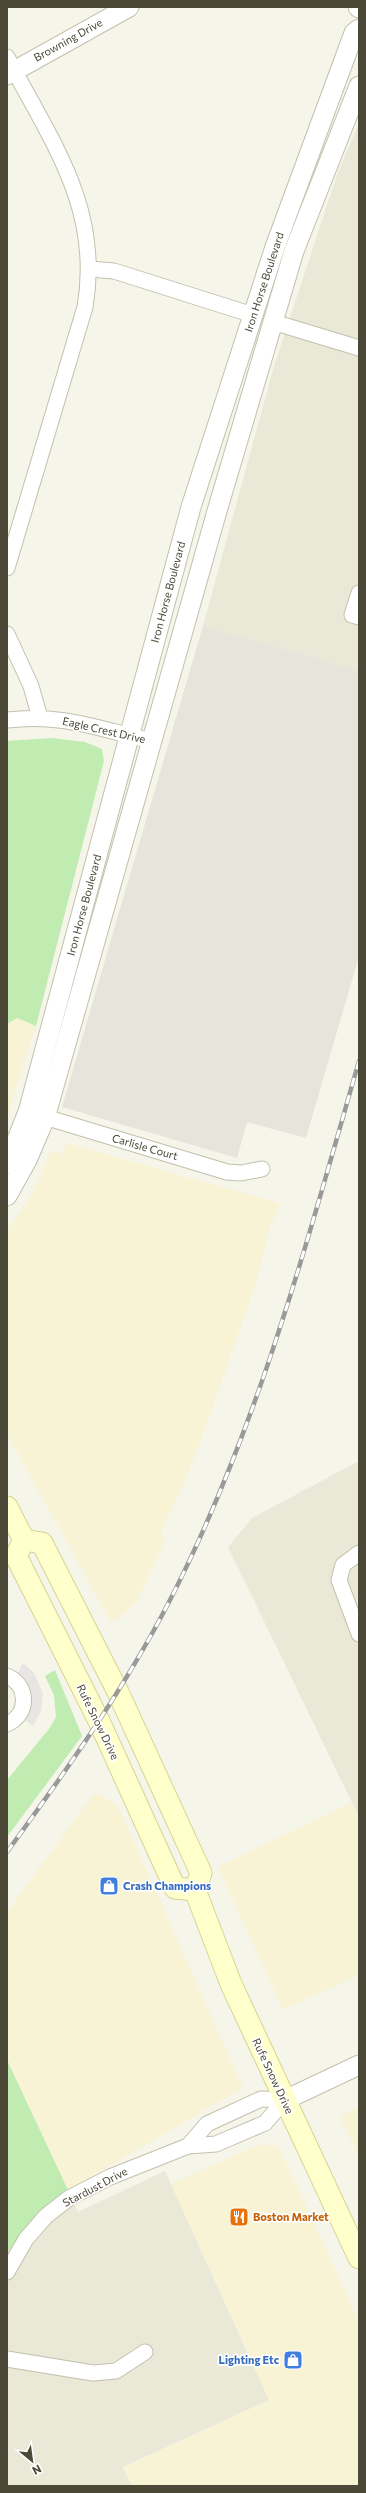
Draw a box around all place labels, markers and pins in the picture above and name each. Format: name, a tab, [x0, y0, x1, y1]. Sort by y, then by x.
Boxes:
shop icon: Crash Champions	[98, 1875, 120, 1897]
place label: Crash Champions	[123, 1879, 211, 1892]
restaurant icon: Boston Market	[228, 2206, 250, 2228]
place label: Boston Market	[253, 2210, 329, 2223]
shop icon: Lighting Etc	[282, 2349, 304, 2371]
place label: Lighting Etc	[219, 2353, 279, 2366]

